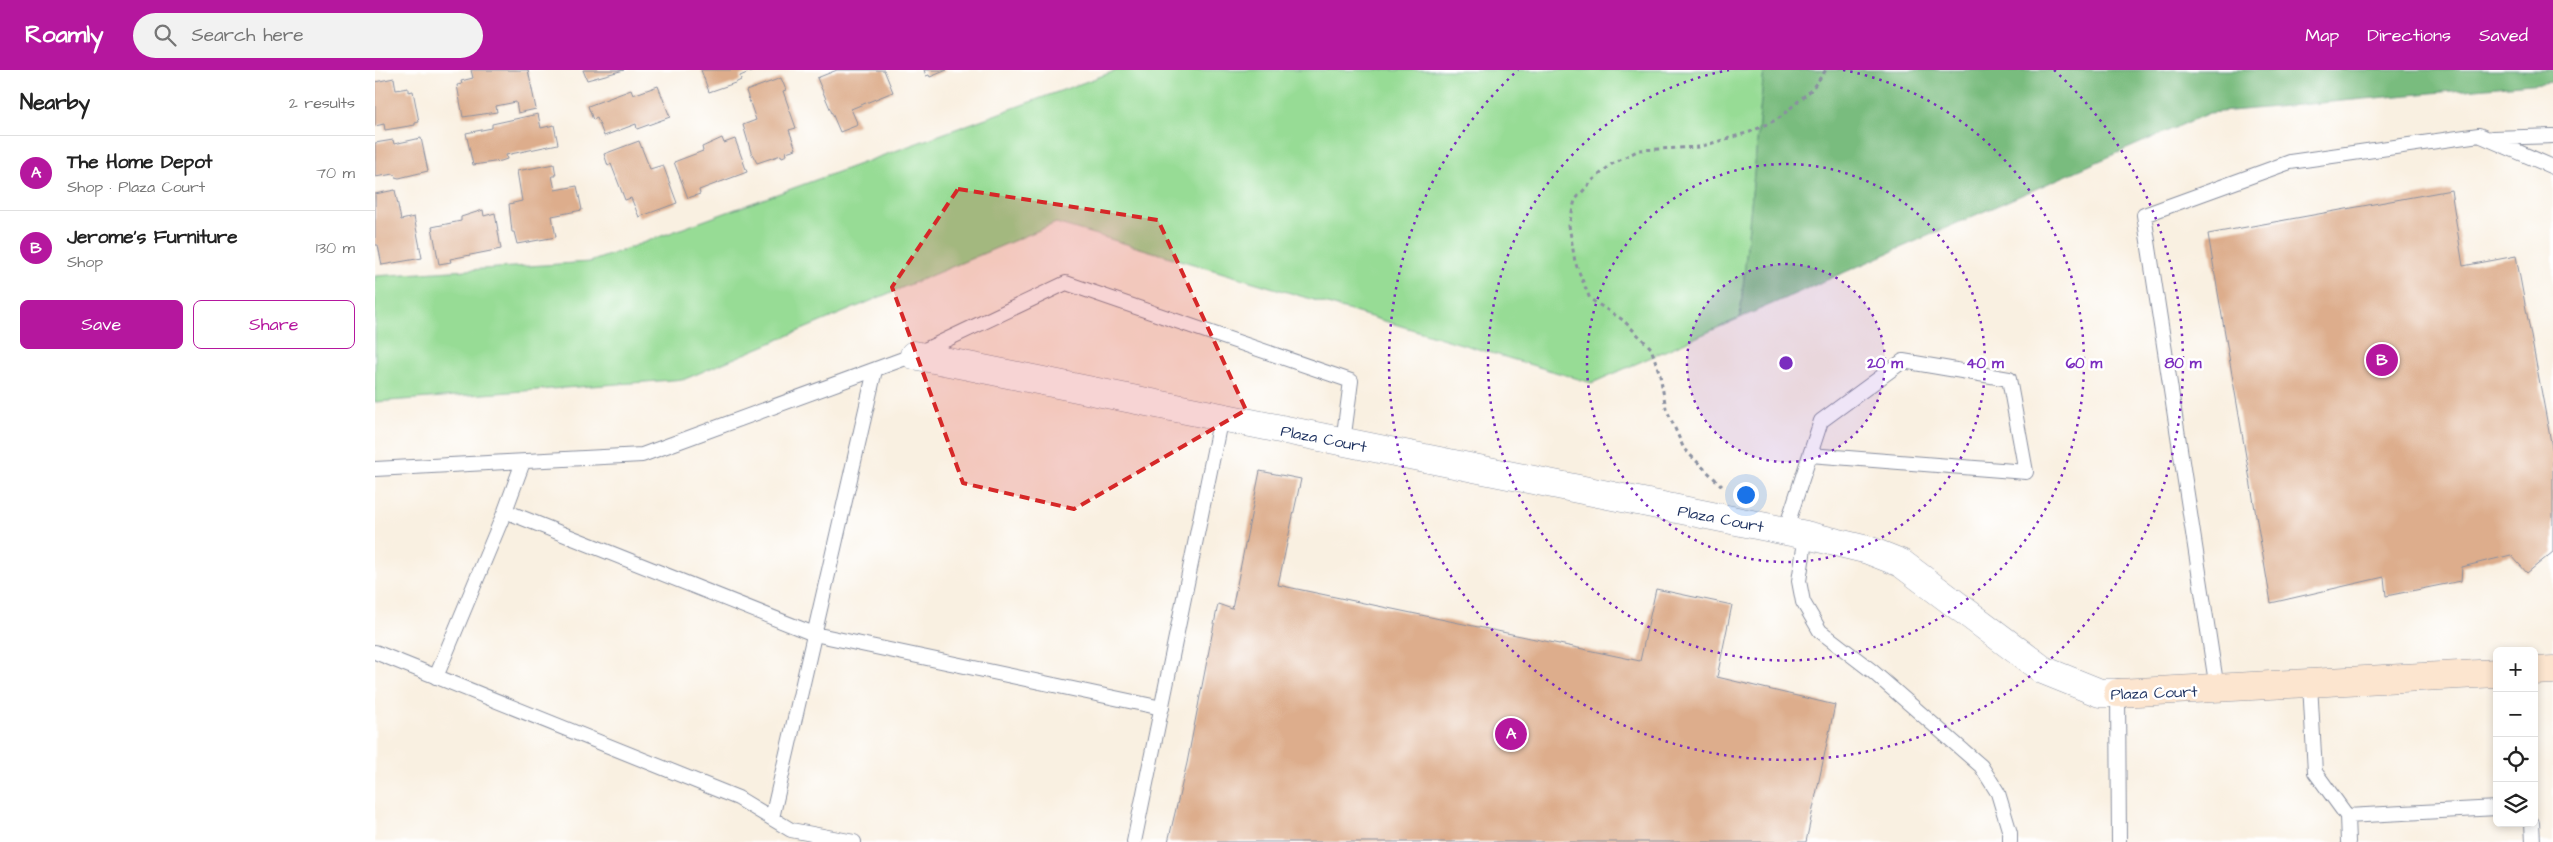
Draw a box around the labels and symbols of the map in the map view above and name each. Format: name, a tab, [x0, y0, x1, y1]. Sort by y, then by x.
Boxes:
pin: B	[2366, 341, 2398, 379]
text: 20 m	[1866, 353, 1903, 374]
text: 40 m	[1966, 353, 2004, 374]
text: 60 m	[2066, 353, 2103, 374]
text: 80 m	[2165, 353, 2202, 374]
centre of rings	[1777, 354, 1795, 372]
street label: Plaza Court	[1279, 420, 1369, 458]
your location	[1733, 482, 1759, 508]
street label: Plaza Court	[1676, 500, 1766, 538]
street label: Plaza Court	[2110, 680, 2198, 706]
pin: A	[1495, 715, 1527, 753]

